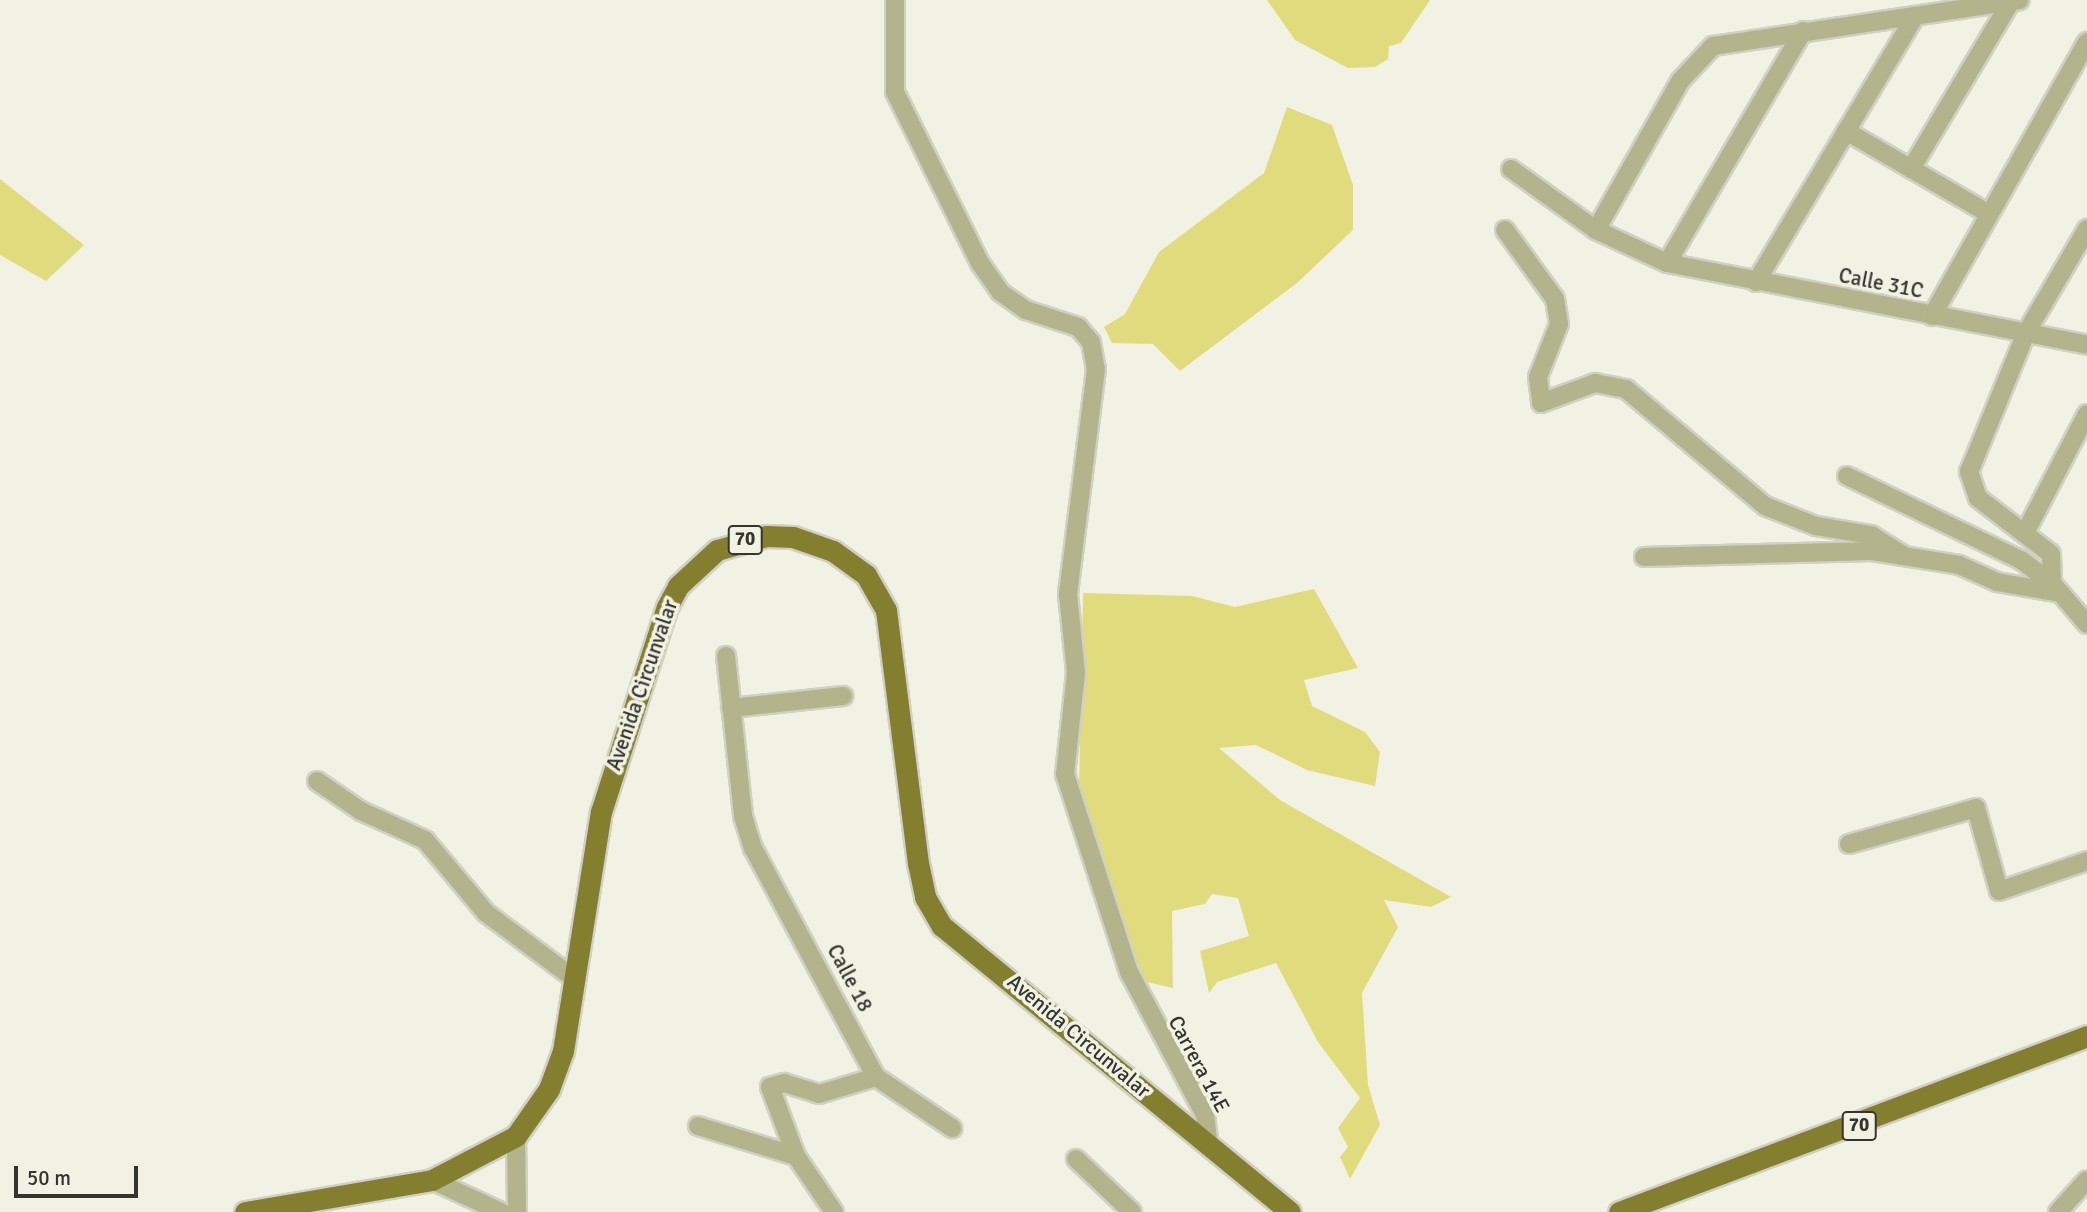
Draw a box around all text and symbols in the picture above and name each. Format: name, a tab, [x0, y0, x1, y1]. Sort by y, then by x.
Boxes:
street label: Calle 31C	[1837, 262, 1925, 304]
road number: 70	[728, 524, 762, 555]
street label: Avenida Circunvalar	[601, 596, 683, 774]
street label: Calle 18	[822, 940, 878, 1016]
street label: Avenida Circunvalar	[1002, 969, 1156, 1103]
street label: Carrera 14E	[1163, 1011, 1235, 1117]
road number: 70	[1842, 1110, 1876, 1142]
scale bar	[18, 1152, 142, 1196]
text: 50 m	[27, 1165, 71, 1191]

